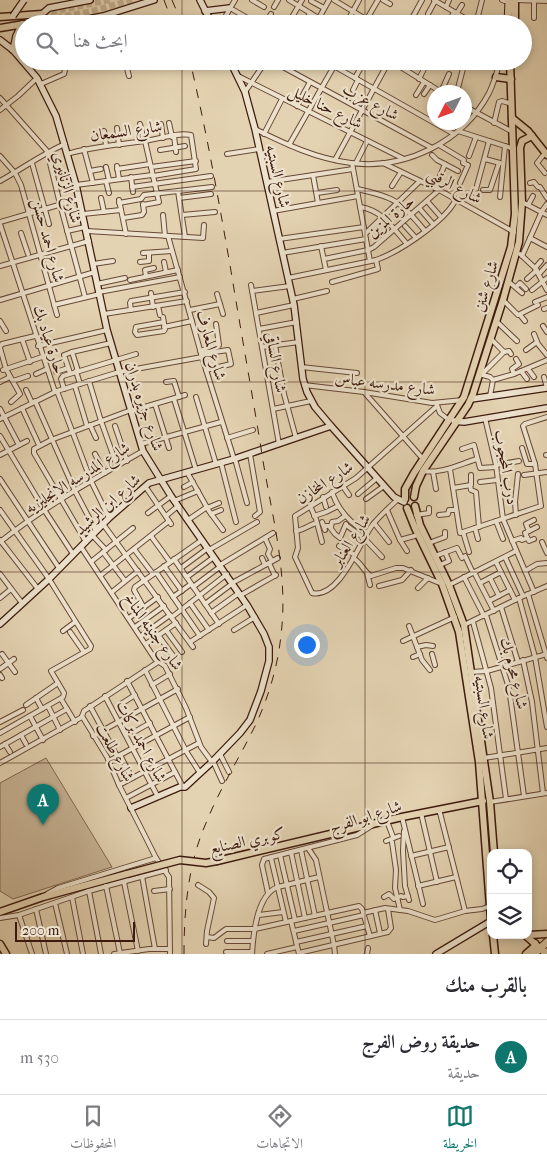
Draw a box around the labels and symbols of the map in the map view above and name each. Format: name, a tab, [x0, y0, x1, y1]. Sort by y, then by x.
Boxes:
street label: شارع عزب	[337, 79, 402, 128]
street label: شارع حنا خليل	[284, 80, 366, 136]
north arrow	[427, 85, 472, 130]
street label: شارع السمعان	[89, 116, 164, 149]
street label: شارع السبتيه	[258, 143, 295, 210]
street label: شارع الزنانيري	[45, 149, 86, 226]
street label: شارع الرقبي	[421, 163, 485, 213]
street label: حارة المزين	[363, 191, 419, 243]
street label: شارع احمد حسن	[24, 196, 69, 286]
street label: شارع شنن	[469, 258, 506, 315]
street label: حارة عياد بك	[30, 302, 70, 376]
street label: شارع المعارف	[189, 308, 231, 383]
street label: شارع الساقي	[258, 330, 291, 395]
street label: شارع جزيره بدران	[117, 359, 168, 455]
street label: شارع مدرسه عباس	[333, 368, 436, 403]
street label: درب المحجوب	[490, 428, 522, 506]
street label: شارع المدرسه الانجليزيه	[21, 438, 135, 521]
street label: شارع المخازن	[292, 457, 358, 511]
street label: شارع ابن الرشيد	[70, 470, 147, 542]
street label: شارع العنابر	[325, 511, 378, 574]
street label: شارع جنينه المناخ	[116, 589, 187, 677]
your location	[294, 632, 320, 658]
street label: شارع محرم بك	[492, 635, 533, 712]
street label: شارع السبتيه	[467, 674, 498, 741]
street label: شارع احمد بركات	[109, 697, 171, 787]
street label: شارع طلعت	[89, 720, 139, 787]
pin: A	[27, 784, 59, 825]
street label: شارع ابو الفرج	[327, 796, 405, 842]
street label: كوبري الصنايع	[207, 823, 288, 864]
scale bar	[15, 919, 135, 942]

